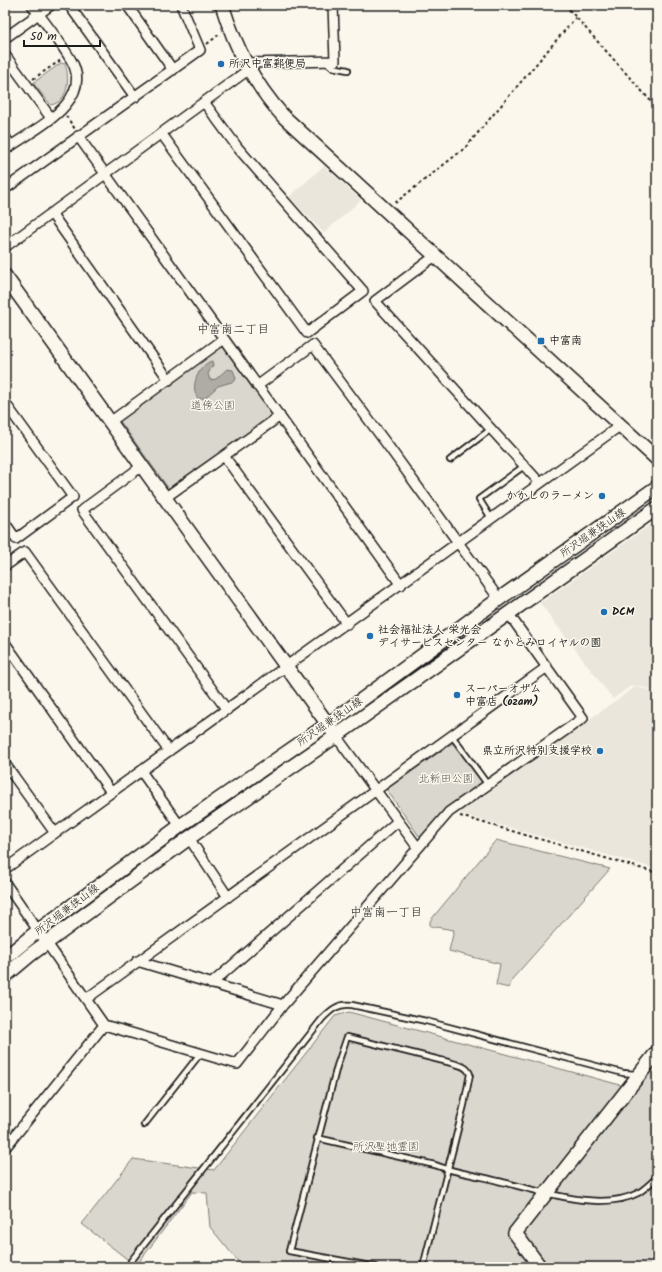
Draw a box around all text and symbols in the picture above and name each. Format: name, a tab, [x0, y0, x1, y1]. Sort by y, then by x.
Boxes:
scale bar	[24, 22, 100, 48]
text: 50 m	[30, 27, 57, 46]
place label: 所沢中富郵便局	[229, 55, 306, 73]
marker: 所沢中富郵便局	[216, 59, 226, 69]
district label: 中富南二丁目	[197, 320, 269, 339]
place label: 中富南	[549, 332, 582, 350]
marker: 中富南	[536, 336, 546, 346]
park label: 道傍公園	[191, 397, 235, 415]
place label: かかしのラーメン	[506, 487, 594, 505]
marker: かかしのラーメン	[597, 491, 607, 501]
street label: 所沢堀兼狭山線	[556, 504, 630, 562]
place label: DCM	[612, 603, 635, 621]
marker: DCM	[599, 607, 609, 617]
place label: 社会福祉法人 栄光会 デイサービスセンター なかとみロイヤルの園	[378, 621, 602, 652]
marker: 社会福祉法人 栄光会 デイサービスセンター なかとみロイヤルの園	[365, 631, 375, 641]
place label: スーパーオザム 中富店 (ozam)	[465, 680, 541, 711]
marker: スーパーオザム 中富店 (ozam)	[452, 690, 462, 700]
street label: 所沢堀兼狭山線	[293, 693, 367, 751]
place label: 県立所沢特別支援学校	[482, 742, 592, 760]
marker: 県立所沢特別支援学校	[595, 746, 605, 756]
park label: 北新田公園	[419, 770, 474, 788]
street label: 所沢堀兼狭山線	[31, 880, 103, 940]
district label: 中富南一丁目	[350, 903, 422, 922]
park label: 所沢聖地霊園	[353, 1138, 419, 1156]

